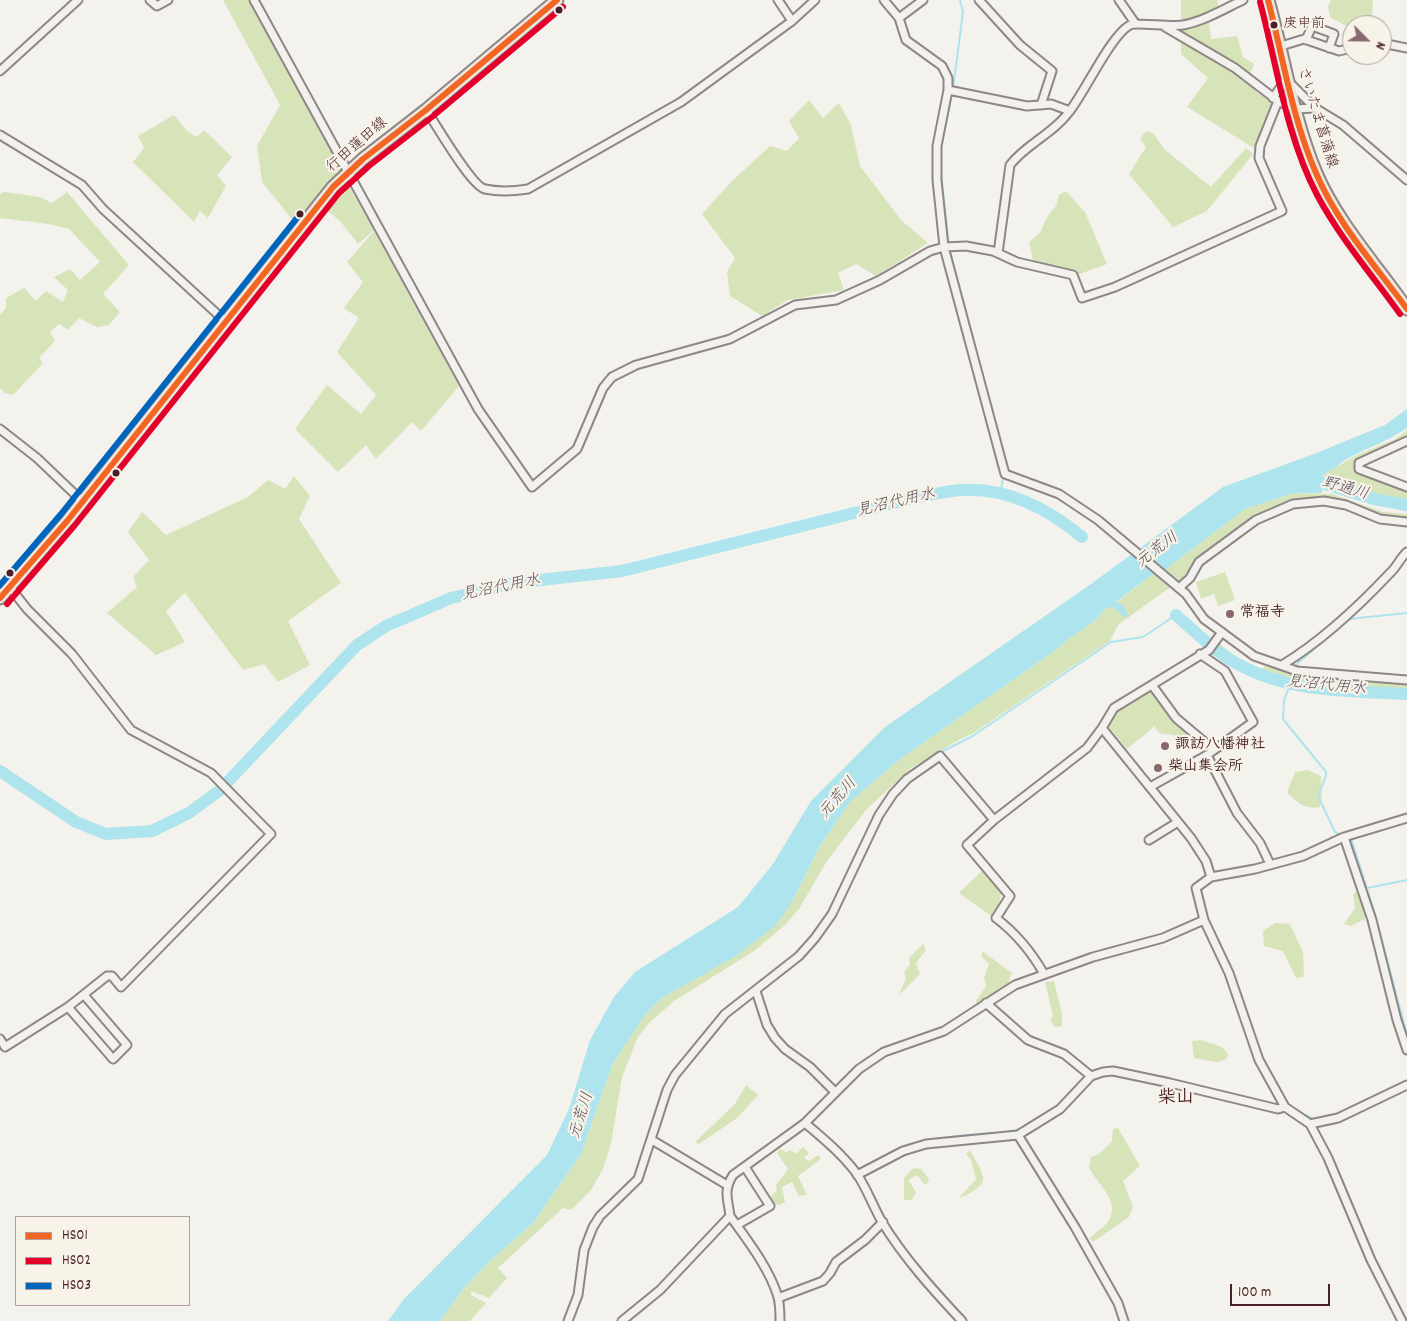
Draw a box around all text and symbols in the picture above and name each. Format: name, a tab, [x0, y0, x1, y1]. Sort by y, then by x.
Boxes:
unlabelled marker	[554, 5, 564, 15]
north arrow	[1342, 15, 1392, 65]
place label: 庚申前	[1283, 17, 1325, 33]
marker: 庚申前	[1269, 20, 1279, 30]
text: N	[1369, 38, 1390, 53]
street label: さいたま菖蒲線	[1292, 65, 1340, 171]
street label: 行田蓮田線	[324, 115, 392, 177]
unlabelled marker	[295, 209, 305, 219]
unlabelled marker	[111, 468, 121, 478]
water label: 野通川	[1319, 474, 1371, 506]
water label: 見沼代用水	[855, 486, 937, 522]
water label: 元荒川	[1133, 529, 1183, 573]
unlabelled marker	[5, 568, 15, 578]
water label: 見沼代用水	[460, 572, 542, 606]
place label: 常福寺	[1240, 605, 1285, 623]
marker: 常福寺	[1224, 608, 1236, 620]
water label: 見沼代用水	[1285, 673, 1367, 701]
place label: 諏訪八幡神社	[1175, 737, 1265, 755]
marker: 諏訪八幡神社	[1159, 740, 1171, 752]
place label: 柴山集会所	[1168, 759, 1243, 777]
marker: 柴山集会所	[1152, 762, 1164, 774]
water label: 元荒川	[816, 775, 862, 823]
district label: 柴山	[1158, 1089, 1194, 1111]
water label: 元荒川	[567, 1090, 599, 1142]
legend	[15, 1216, 190, 1306]
text: HS01	[62, 1225, 88, 1247]
text: HS02	[62, 1250, 91, 1272]
scale bar	[1232, 1274, 1332, 1306]
text: HS03	[62, 1275, 91, 1297]
text: 100 m	[1238, 1282, 1271, 1304]

